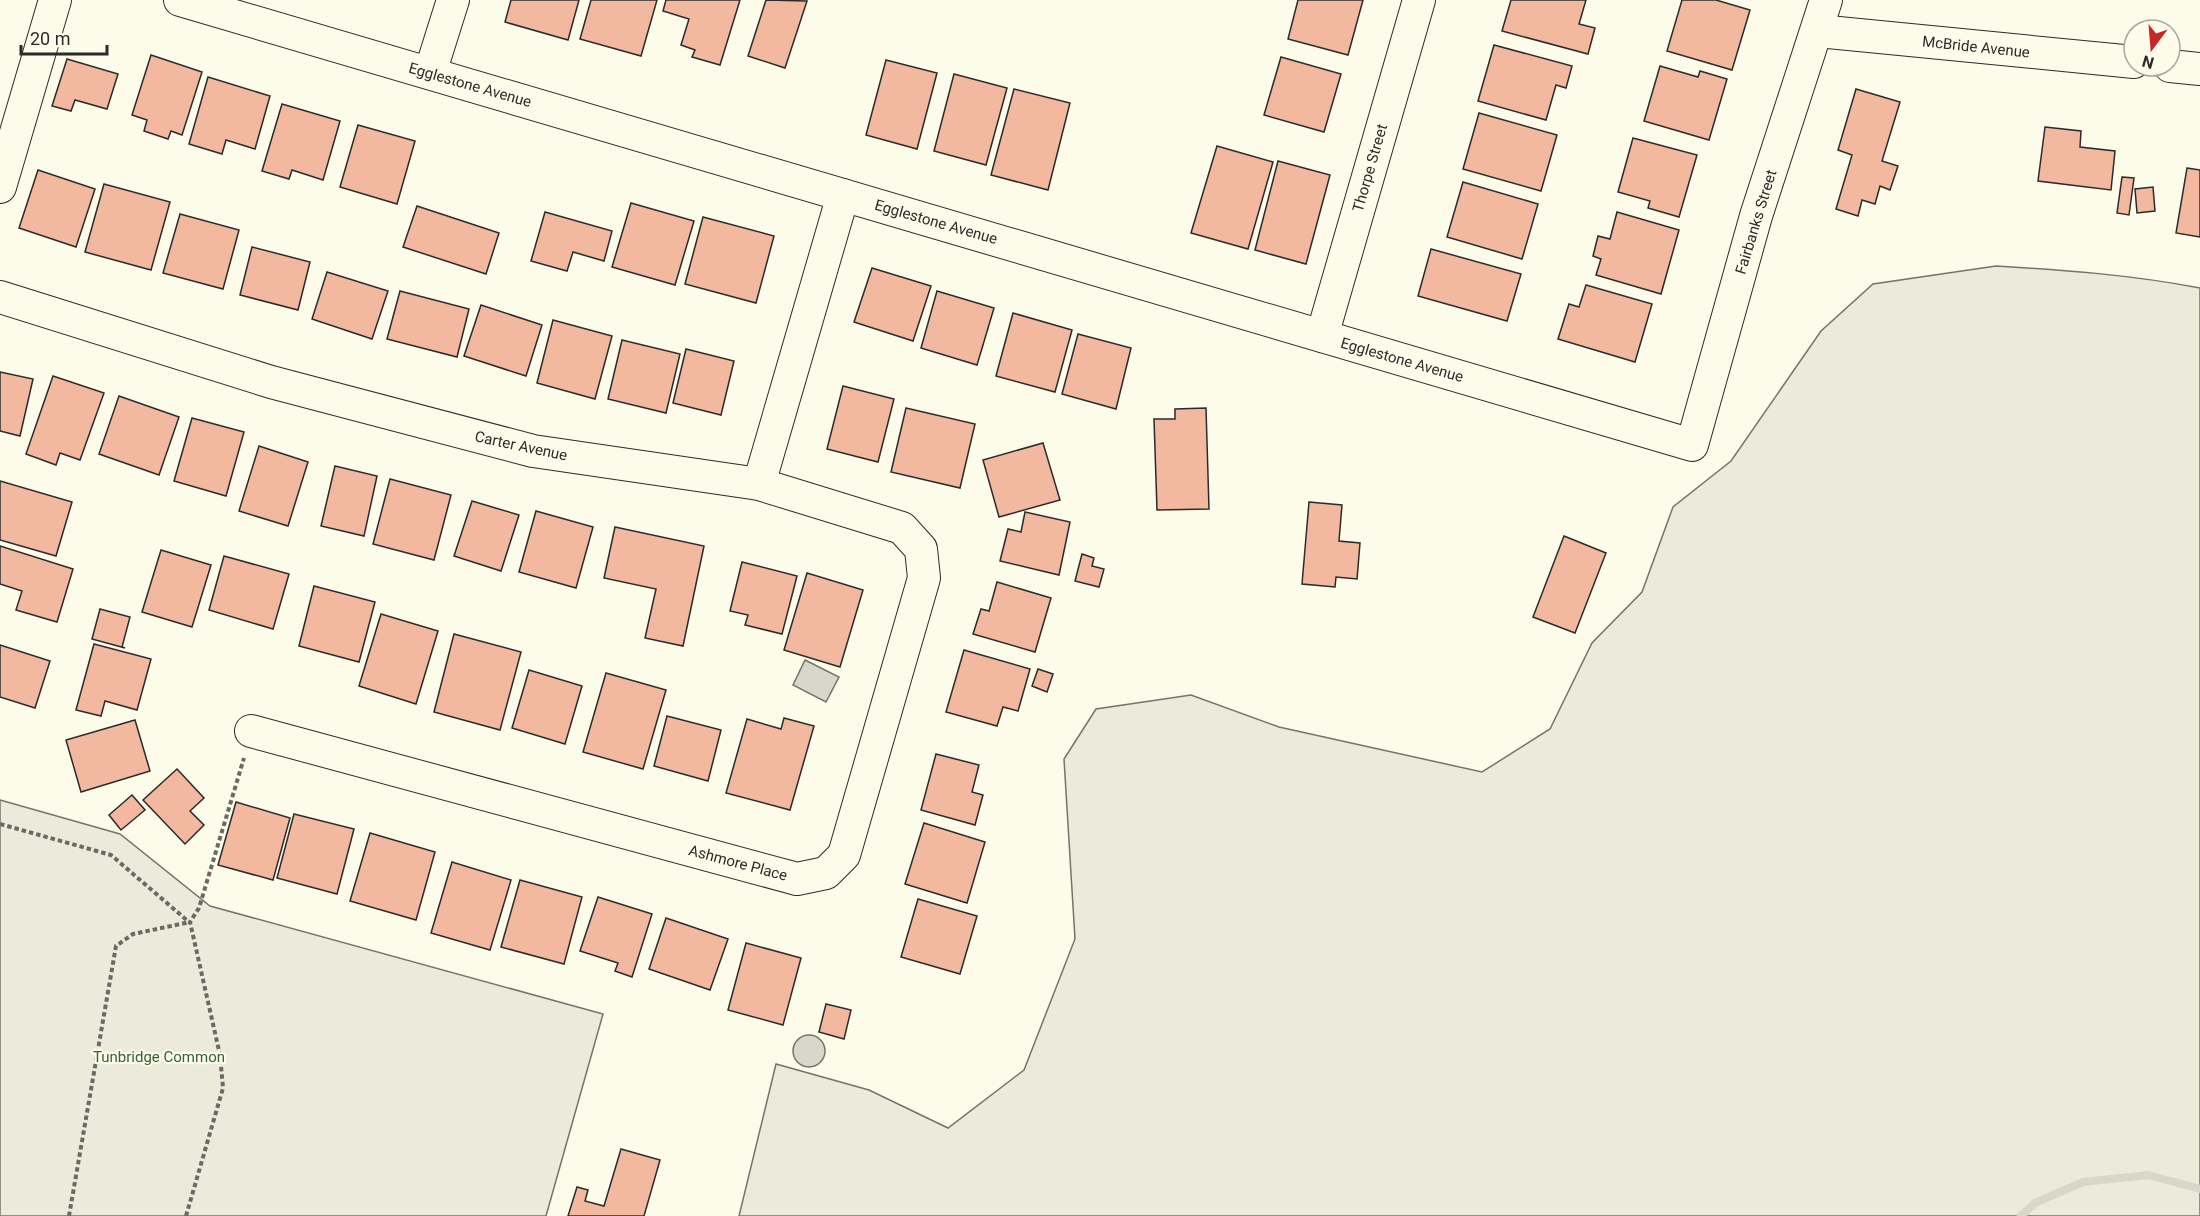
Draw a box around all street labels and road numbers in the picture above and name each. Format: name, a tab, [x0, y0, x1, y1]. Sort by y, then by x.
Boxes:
street label: McBride Avenue	[1921, 32, 2031, 62]
street label: Egglestone Avenue	[407, 59, 534, 111]
street label: Thorpe Street	[1349, 122, 1391, 214]
street label: Fairbanks Street	[1732, 167, 1780, 276]
street label: Egglestone Avenue	[873, 196, 1000, 248]
street label: Egglestone Avenue	[1339, 334, 1466, 386]
street label: Carter Avenue	[473, 427, 569, 465]
street label: Ashmore Place	[687, 841, 789, 885]

